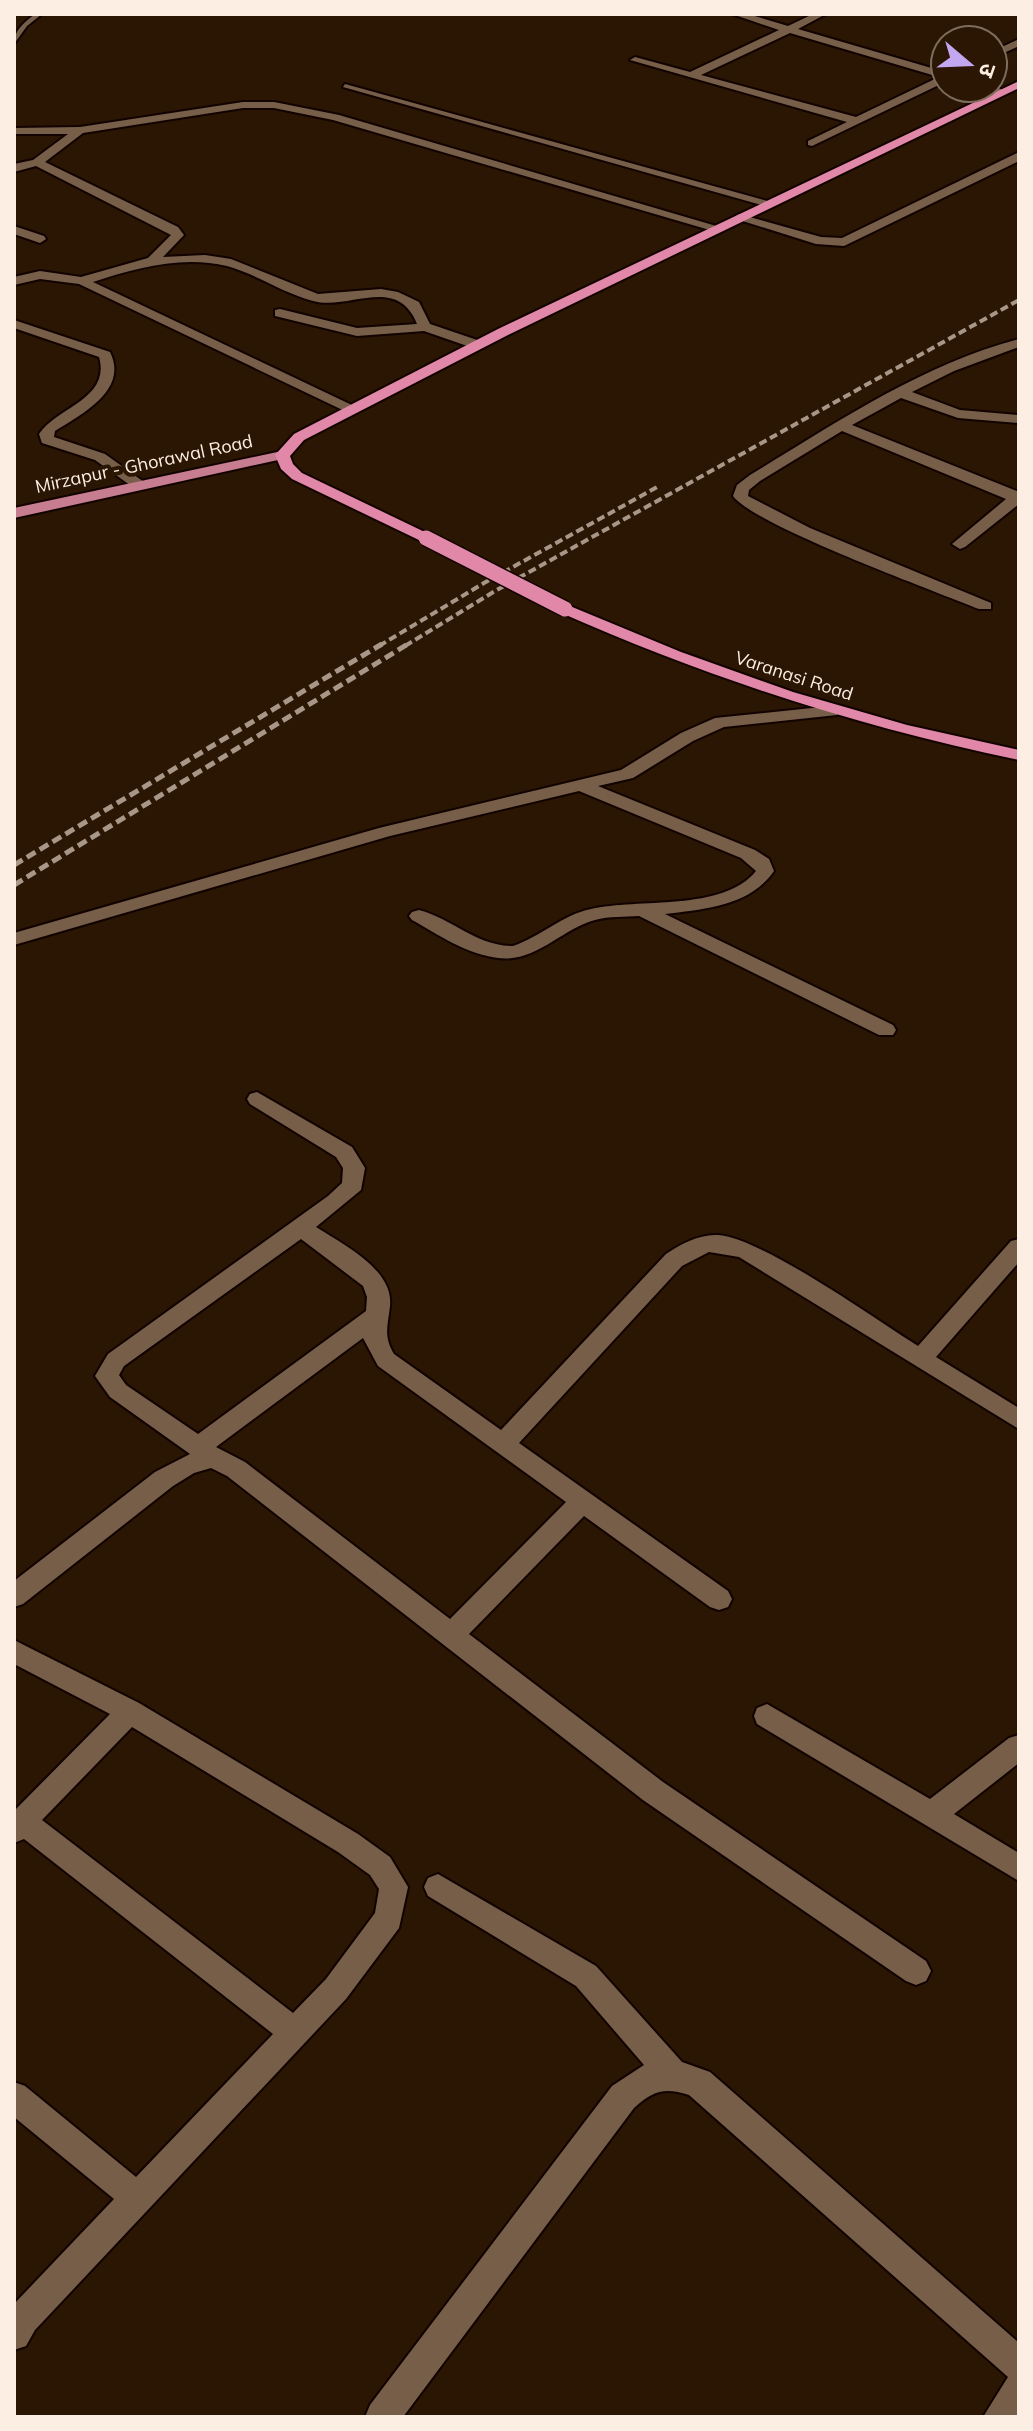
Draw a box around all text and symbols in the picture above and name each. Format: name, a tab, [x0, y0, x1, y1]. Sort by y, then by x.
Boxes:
north arrow	[929, 24, 1009, 104]
text: उ	[972, 60, 1003, 82]
street label: Mirzapur - Ghorawal Road	[33, 429, 255, 498]
street label: Varanasi Road	[732, 646, 856, 705]

